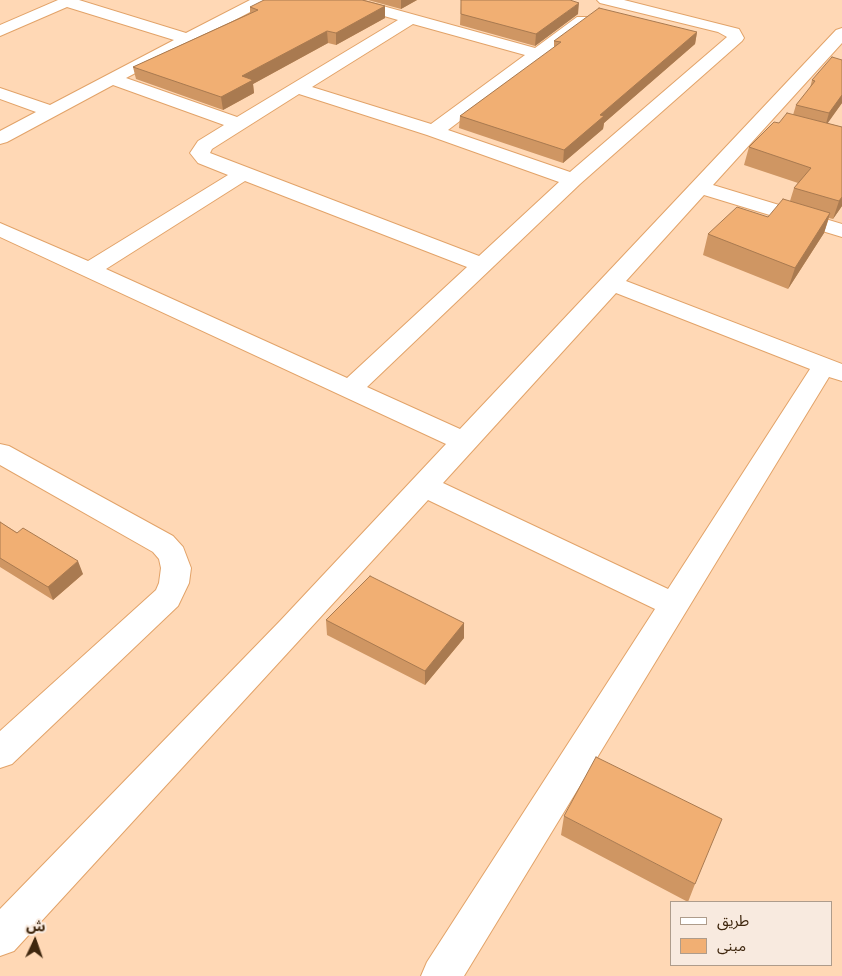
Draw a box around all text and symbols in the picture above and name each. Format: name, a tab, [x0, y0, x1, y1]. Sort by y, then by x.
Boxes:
legend	[670, 901, 832, 966]
text: طريق	[717, 911, 749, 929]
north arrow	[10, 916, 60, 966]
text: ش	[26, 917, 46, 935]
text: مبنى	[717, 936, 746, 954]

